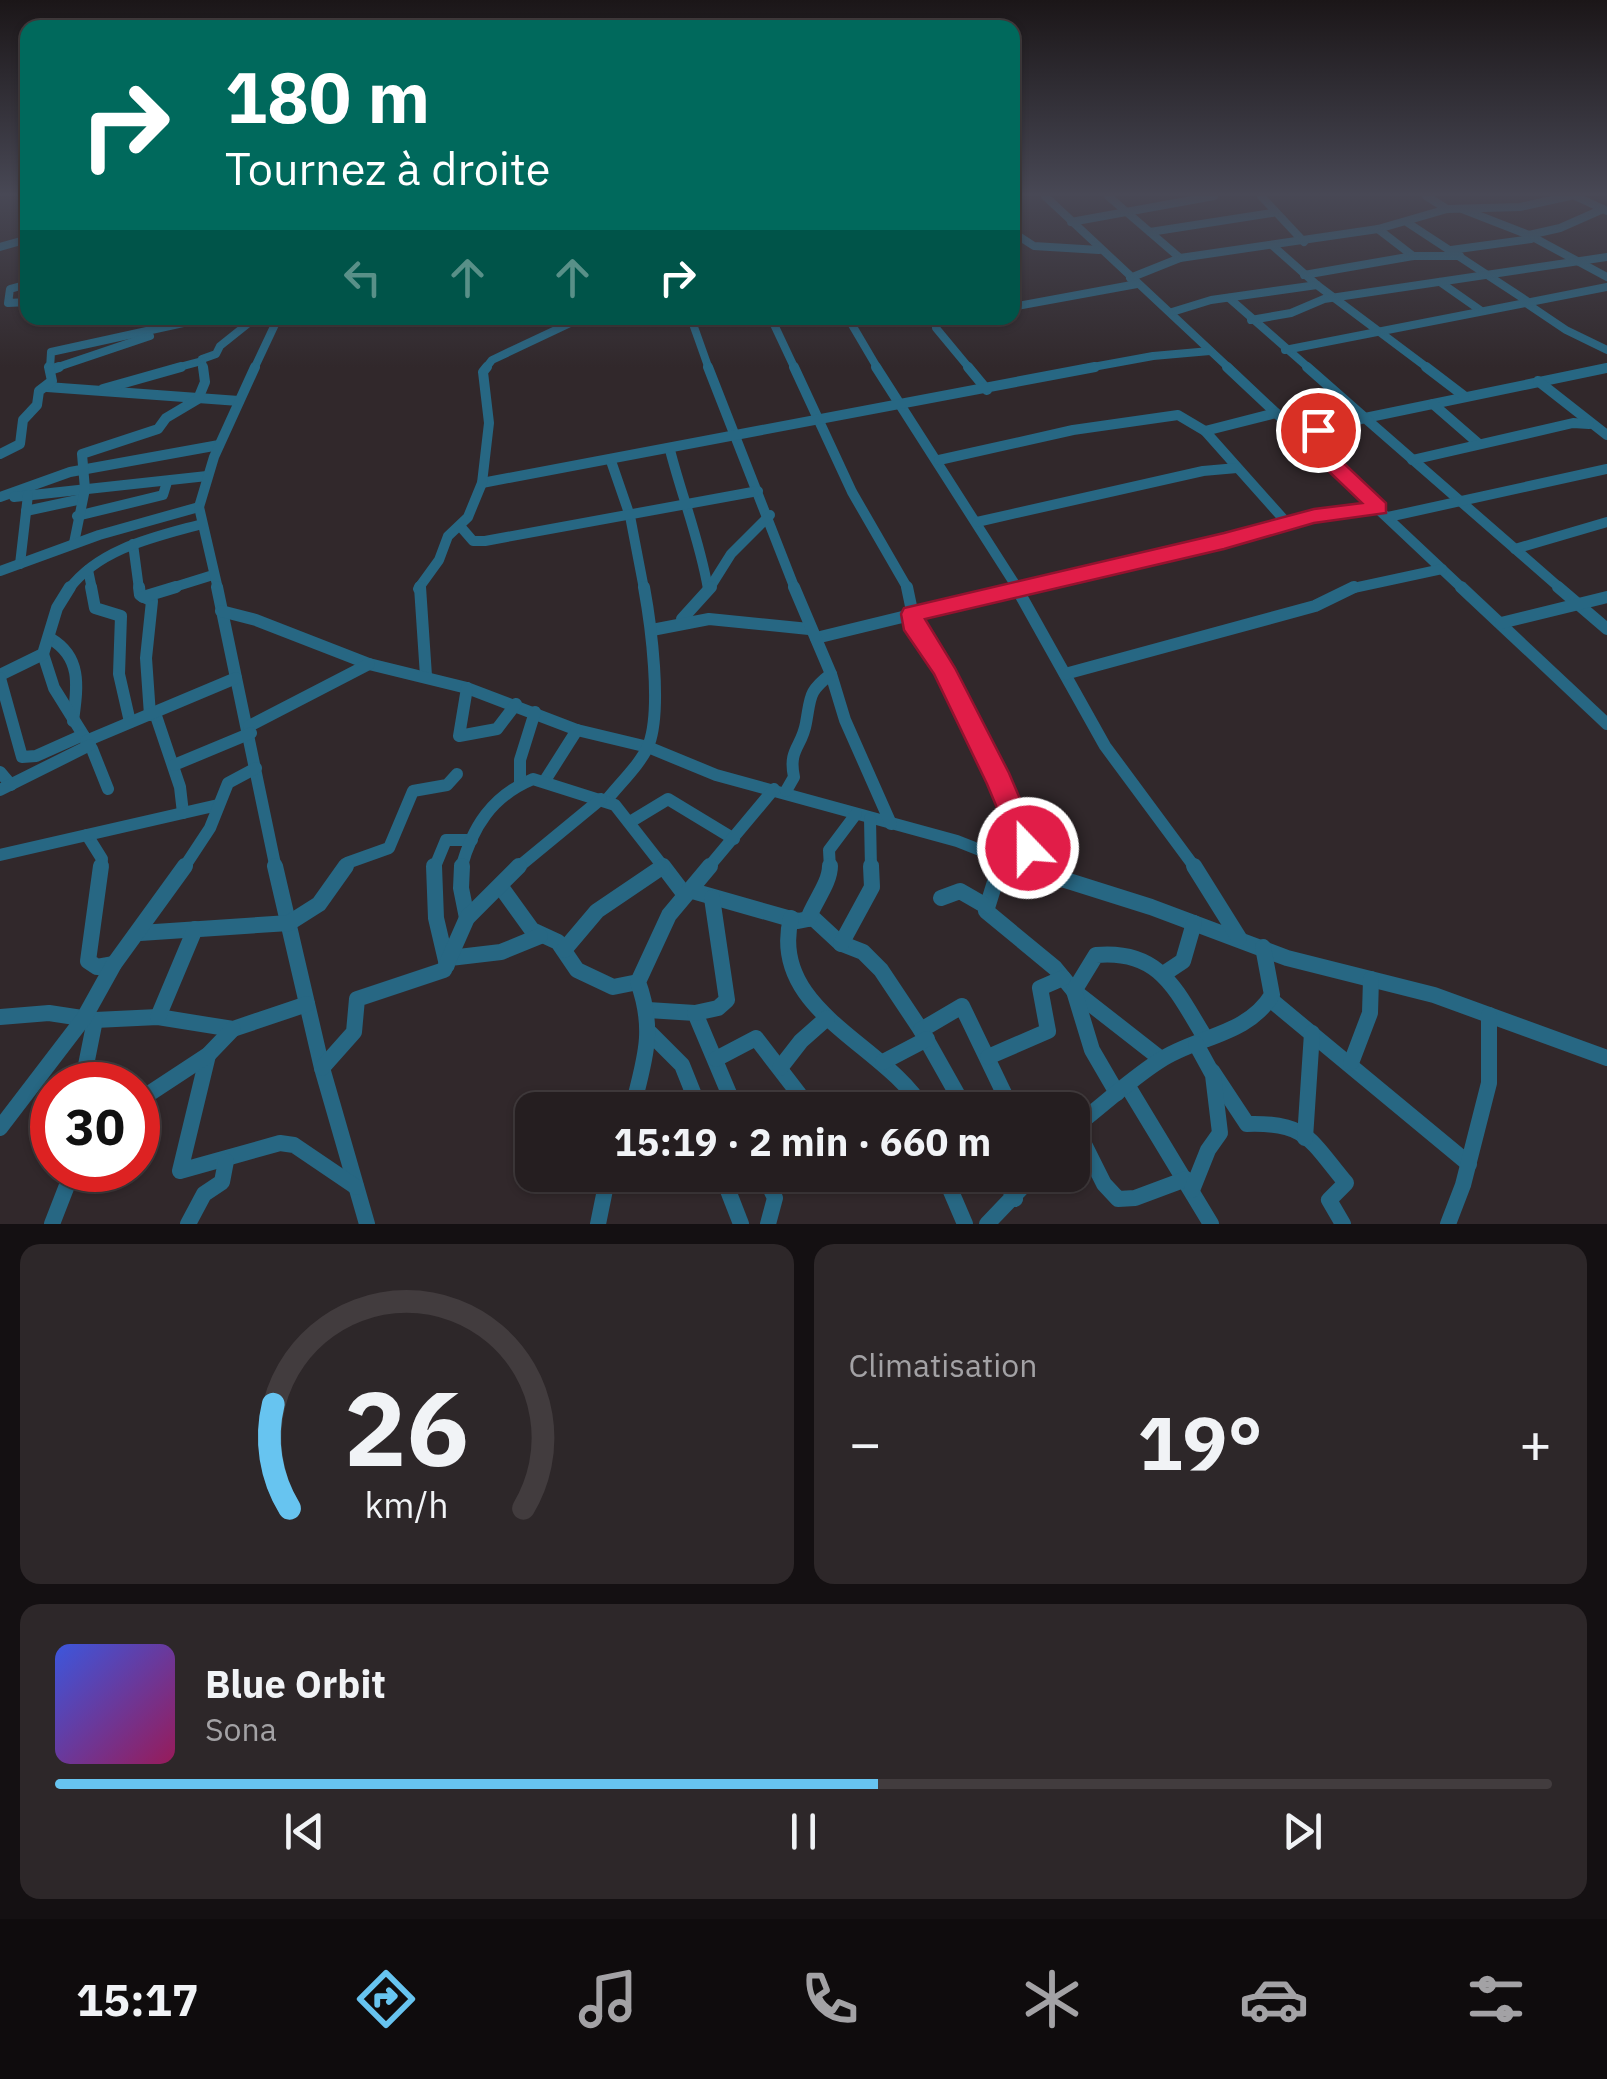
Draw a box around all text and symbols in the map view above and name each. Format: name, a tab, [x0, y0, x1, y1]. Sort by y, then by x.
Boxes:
text: 180 m	[225, 51, 430, 142]
icon: right	[60, 60, 190, 190]
text: Tournez à droite	[225, 139, 550, 197]
icon: left	[335, 250, 390, 305]
icon: ahead	[440, 250, 495, 305]
icon: ahead	[545, 250, 600, 305]
icon: right	[650, 250, 705, 305]
pin	[1276, 388, 1361, 473]
icon: arrive	[1291, 403, 1346, 458]
position arrow	[976, 796, 1080, 900]
speed limit sign: 30	[30, 1062, 160, 1192]
text: 15:19 · 2 min · 660 m	[614, 1117, 991, 1166]
text: Climatisation	[849, 1344, 1037, 1386]
text: 26	[344, 1359, 469, 1495]
text: 19°	[1138, 1393, 1263, 1491]
text: −	[849, 1407, 882, 1478]
text: +	[1519, 1407, 1552, 1478]
text: km/h	[365, 1481, 449, 1528]
text: Blue Orbit	[205, 1659, 386, 1708]
text: Sona	[205, 1708, 277, 1750]
icon: previous	[277, 1804, 332, 1859]
icon: pause	[776, 1804, 831, 1859]
icon: next	[1275, 1804, 1330, 1859]
icon: directions	[351, 1964, 421, 2034]
icon: music	[573, 1964, 643, 2034]
icon: phone	[795, 1964, 865, 2034]
icon: climate	[1017, 1964, 1087, 2034]
icon: car	[1239, 1964, 1309, 2034]
icon: filters	[1461, 1964, 1531, 2034]
text: 15:17	[76, 1970, 199, 2028]

